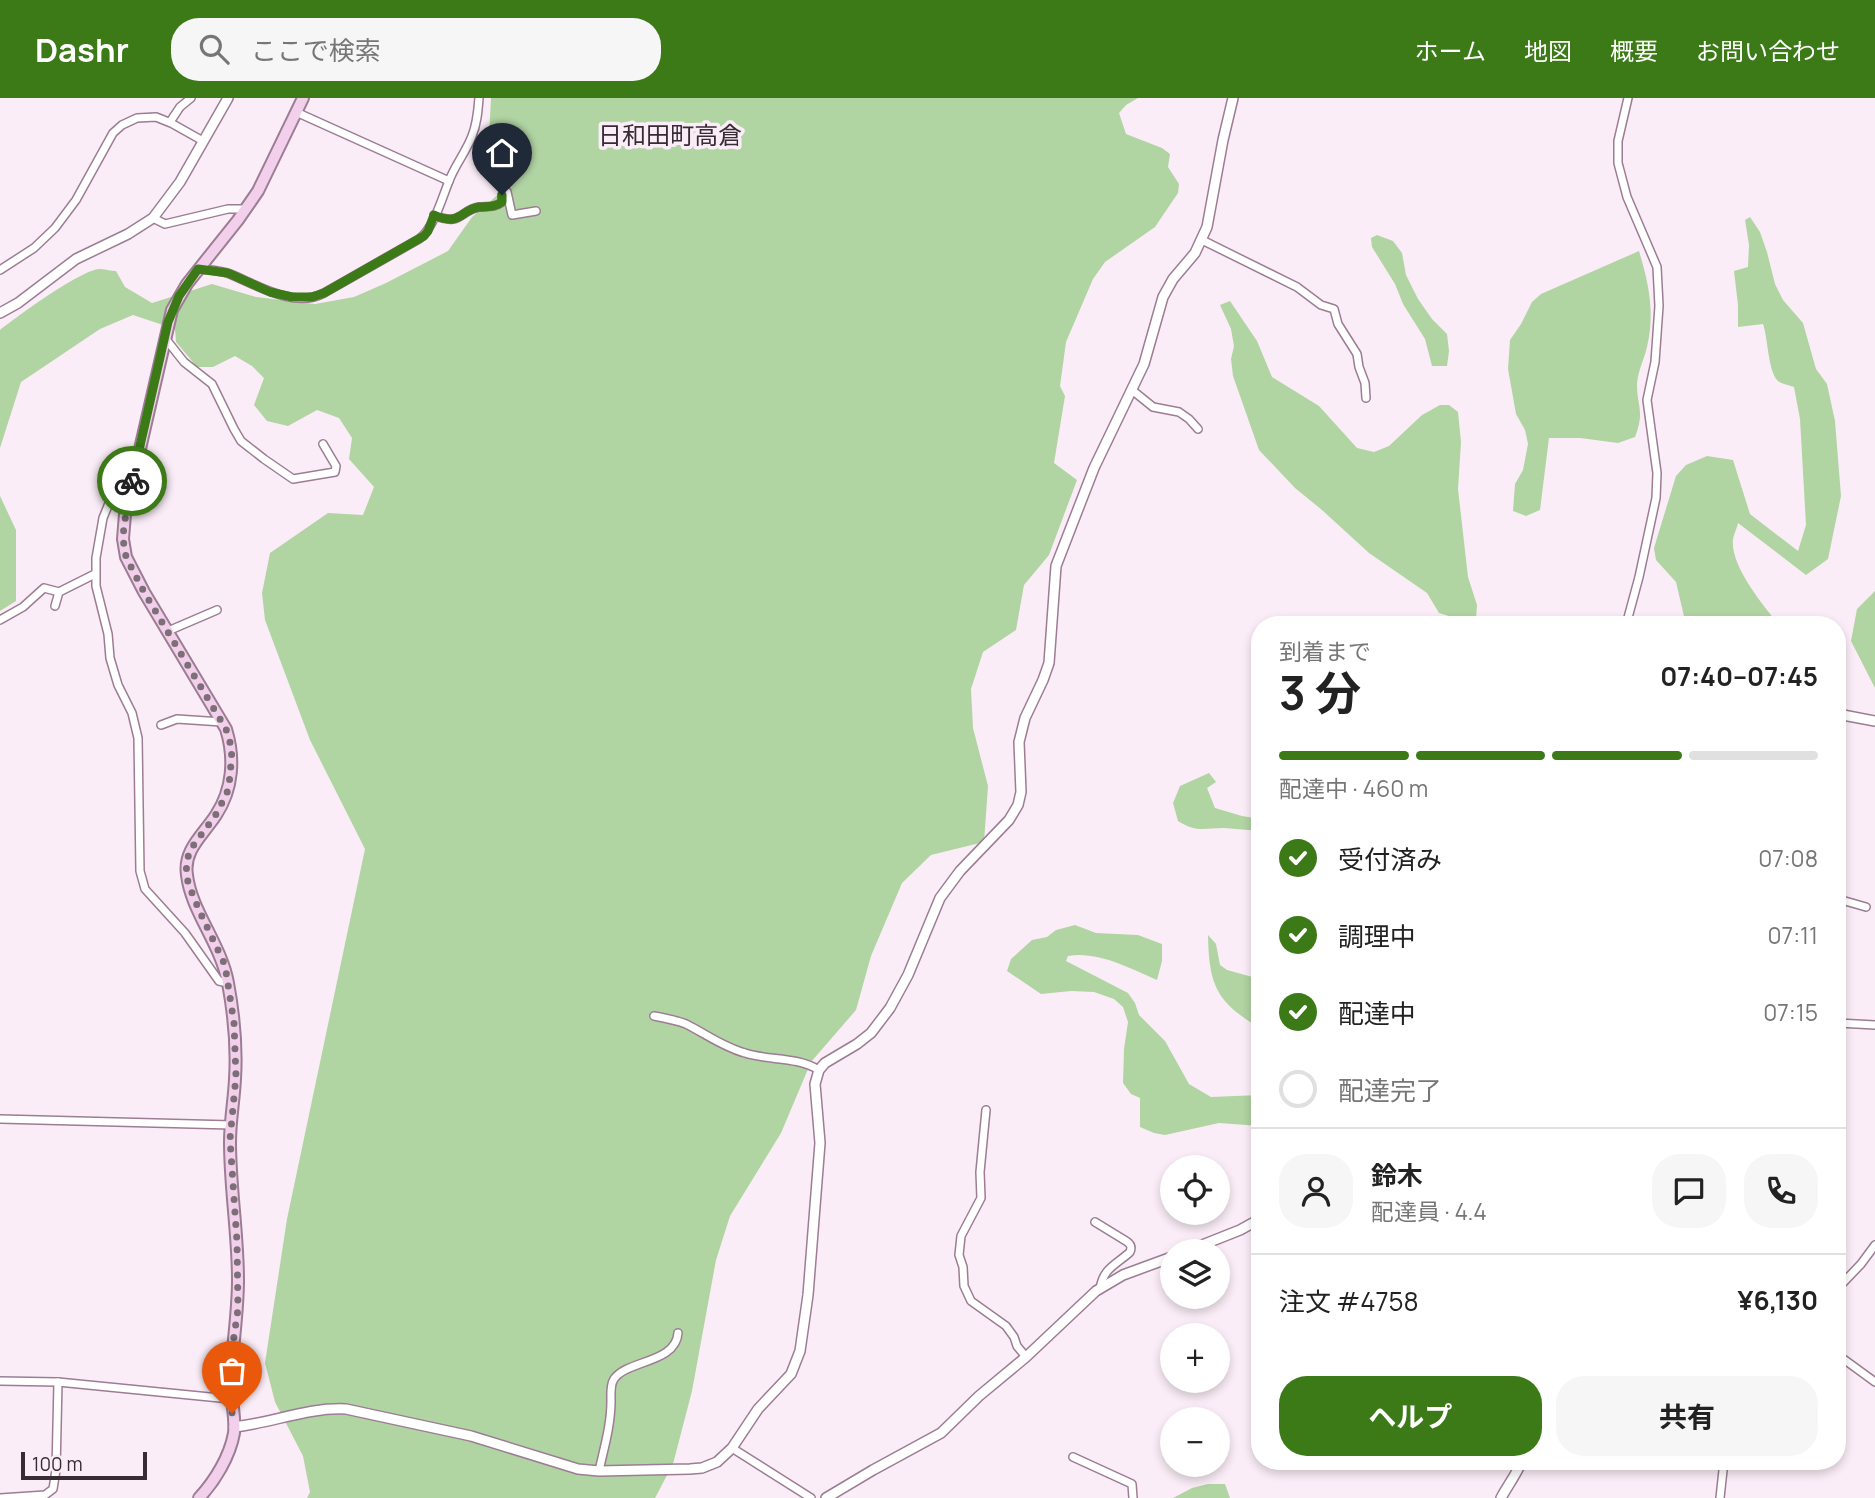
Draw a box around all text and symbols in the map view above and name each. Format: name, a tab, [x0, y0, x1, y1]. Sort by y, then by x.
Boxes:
search box	[171, 18, 661, 81]
text: Dashr	[35, 27, 129, 72]
icon: search	[195, 30, 233, 68]
text: ここで検索	[251, 32, 381, 68]
text: ホーム	[1415, 34, 1486, 67]
text: 地図	[1524, 34, 1572, 67]
text: 概要	[1610, 34, 1658, 67]
text: お問い合わせ	[1696, 34, 1840, 67]
district label: 日和田町高倉	[598, 118, 742, 151]
pin	[472, 123, 532, 195]
icon: home	[483, 134, 521, 172]
courier	[97, 446, 167, 516]
icon: bike	[113, 462, 151, 500]
text: 到着まで	[1279, 635, 1371, 667]
text: 07:40–07:45	[1660, 658, 1818, 694]
text: 3 分	[1279, 661, 1361, 724]
text: 配達中 · 460 m	[1279, 772, 1428, 804]
icon: check	[1279, 839, 1317, 877]
text: 受付済み	[1338, 841, 1442, 877]
text: 07:08	[1758, 842, 1818, 874]
icon: check	[1279, 916, 1317, 954]
text: 調理中	[1338, 918, 1416, 954]
text: 07:11	[1768, 919, 1818, 951]
icon: check	[1279, 993, 1317, 1031]
text: 配達中	[1338, 995, 1416, 1031]
text: 07:15	[1763, 996, 1818, 1028]
text: 配達完了	[1338, 1072, 1442, 1108]
button: person	[1279, 1154, 1353, 1228]
button: chat	[1652, 1154, 1726, 1228]
button: phone	[1744, 1154, 1818, 1228]
map controls	[1160, 1155, 1230, 1477]
button: locate	[1160, 1155, 1230, 1225]
text: 鈴木	[1371, 1157, 1423, 1193]
text: 配達員 · 4.4	[1371, 1195, 1487, 1227]
button: layers	[1160, 1239, 1230, 1309]
text: ¥6,130	[1738, 1282, 1818, 1318]
text: 注文 #4758	[1279, 1283, 1419, 1319]
button: +	[1160, 1323, 1230, 1393]
pin	[202, 1341, 262, 1413]
icon: bag	[213, 1352, 251, 1390]
button: ヘルプ	[1279, 1376, 1542, 1456]
button: 共有	[1556, 1376, 1818, 1456]
button: −	[1160, 1407, 1230, 1477]
scale bar	[21, 1449, 147, 1481]
text: 100 m	[32, 1451, 83, 1477]

